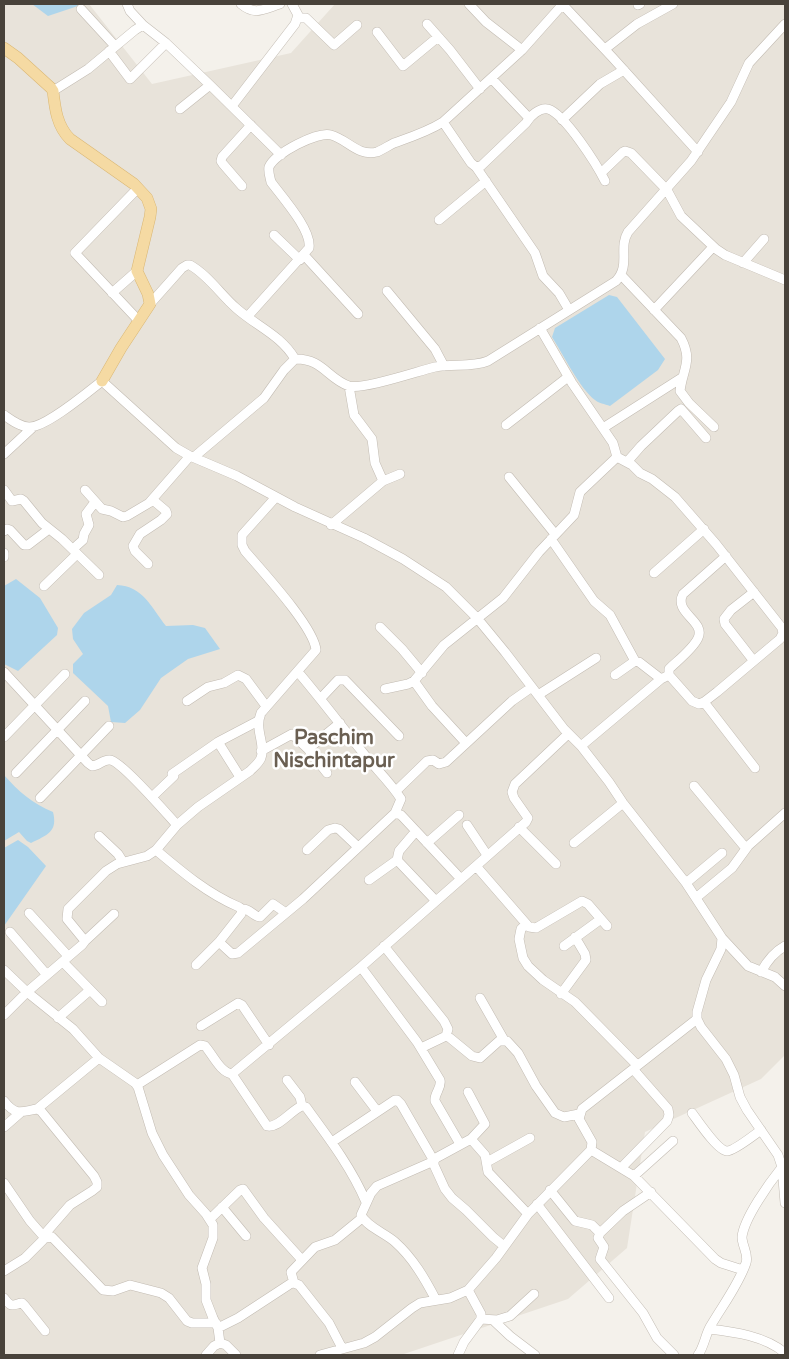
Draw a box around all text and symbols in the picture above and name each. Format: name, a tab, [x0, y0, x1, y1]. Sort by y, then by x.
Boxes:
district label: Paschim Nischintapur	[273, 727, 395, 774]

